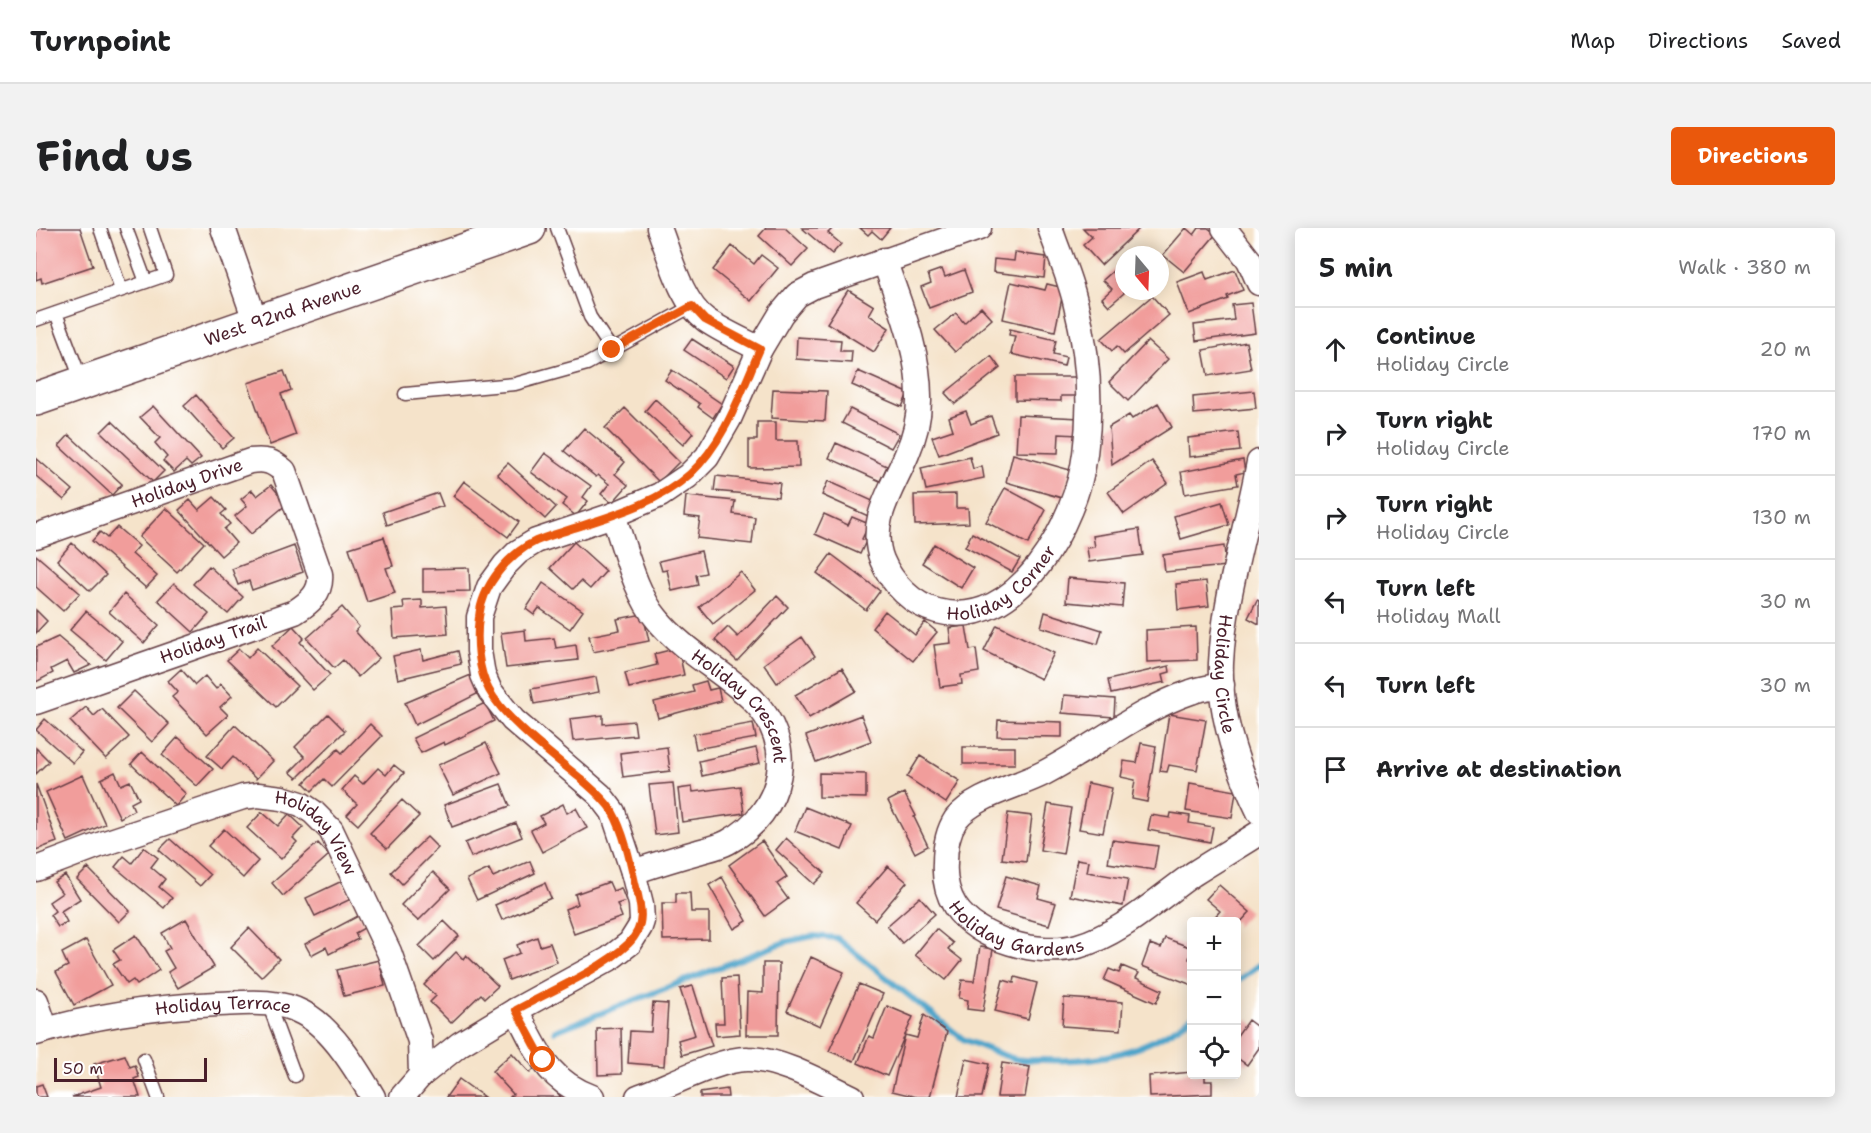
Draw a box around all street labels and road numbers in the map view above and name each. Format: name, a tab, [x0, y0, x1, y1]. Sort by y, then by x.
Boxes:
street label: West 92nd Avenue	[201, 275, 364, 352]
street label: Holiday Drive	[128, 452, 246, 514]
street label: Holiday Corner	[946, 540, 1061, 626]
street label: Holiday Trail	[157, 610, 270, 669]
street label: Holiday Circle	[1209, 613, 1241, 736]
street label: Holiday Crescent	[686, 644, 792, 764]
street label: Holiday View	[273, 785, 363, 879]
street label: Holiday Gardens	[943, 896, 1087, 961]
street label: Holiday Terrace	[154, 991, 294, 1021]

